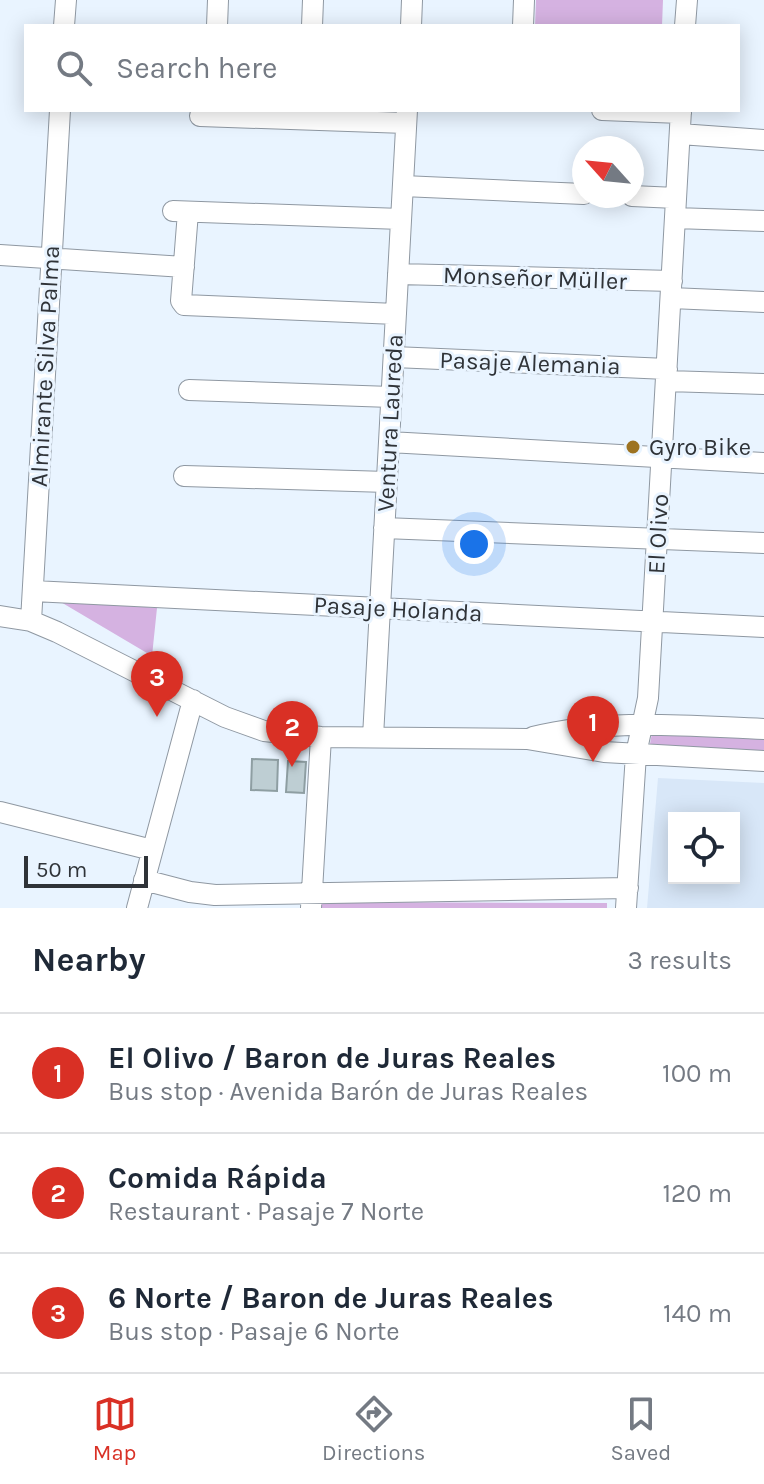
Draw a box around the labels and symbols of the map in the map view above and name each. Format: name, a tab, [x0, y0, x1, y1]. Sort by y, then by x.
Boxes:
north arrow	[572, 136, 644, 208]
street label: Almirante Silva Palma	[25, 245, 65, 487]
street label: Monseñor Müller	[442, 261, 628, 295]
street label: Ventura Laureda	[371, 333, 409, 513]
street label: Pasaje Alemania	[439, 346, 621, 380]
place label: Gyro Bike	[649, 433, 751, 461]
marker: Gyro Bike	[624, 438, 642, 456]
street label: El Olivo	[642, 493, 674, 575]
your location	[454, 524, 494, 564]
street label: Pasaje Holanda	[313, 591, 483, 627]
pin: 3	[131, 651, 183, 717]
pin: 1	[567, 696, 619, 762]
pin: 2	[266, 701, 318, 767]
scale bar	[24, 852, 148, 888]

